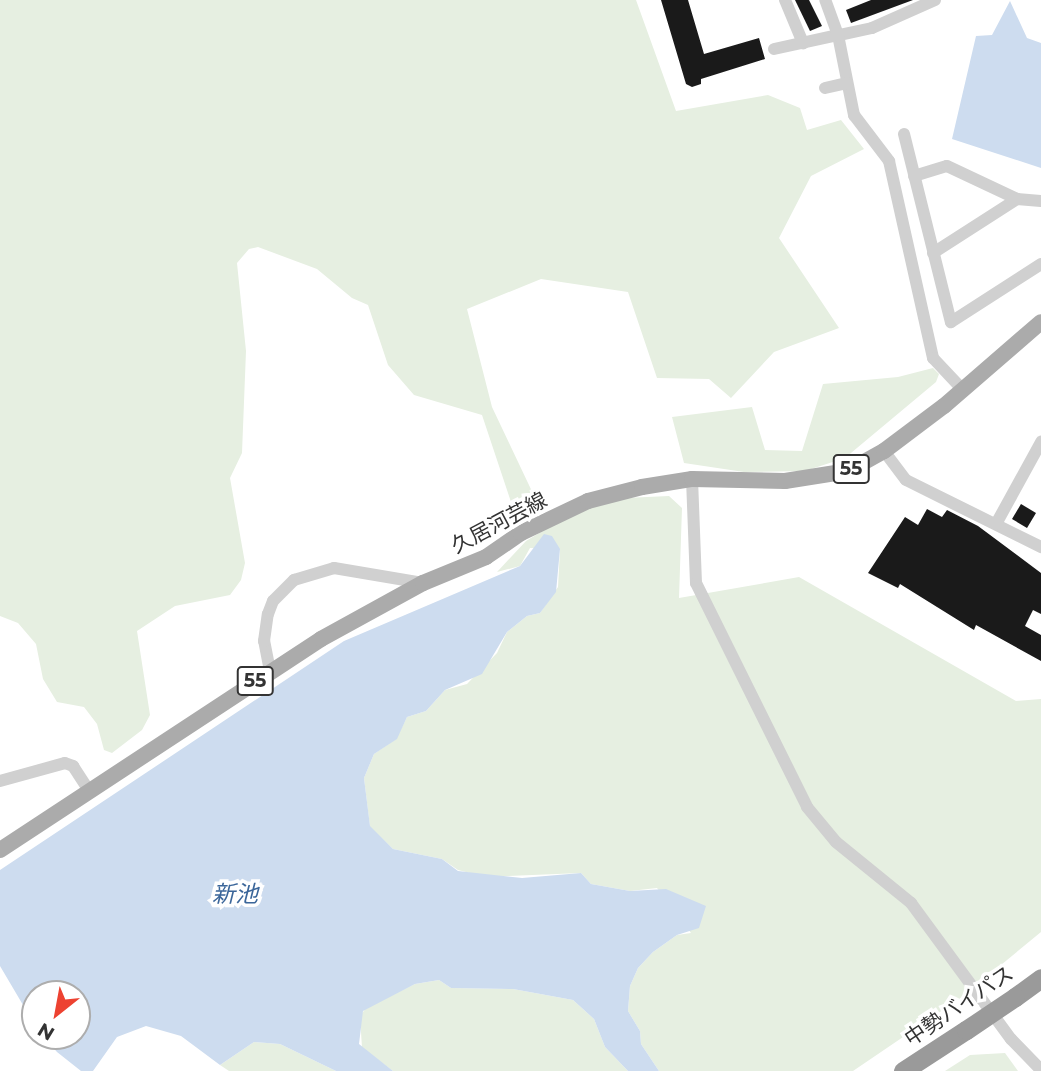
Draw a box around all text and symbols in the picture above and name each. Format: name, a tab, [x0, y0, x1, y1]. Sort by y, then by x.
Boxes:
road number: 55	[832, 454, 870, 484]
street label: 久居河芸線	[447, 487, 551, 559]
road number: 55	[236, 666, 274, 696]
water label: 新池	[212, 880, 258, 908]
street label: 中勢バイパス	[900, 960, 1018, 1052]
north arrow	[21, 980, 91, 1050]
text: N	[33, 1018, 58, 1046]

